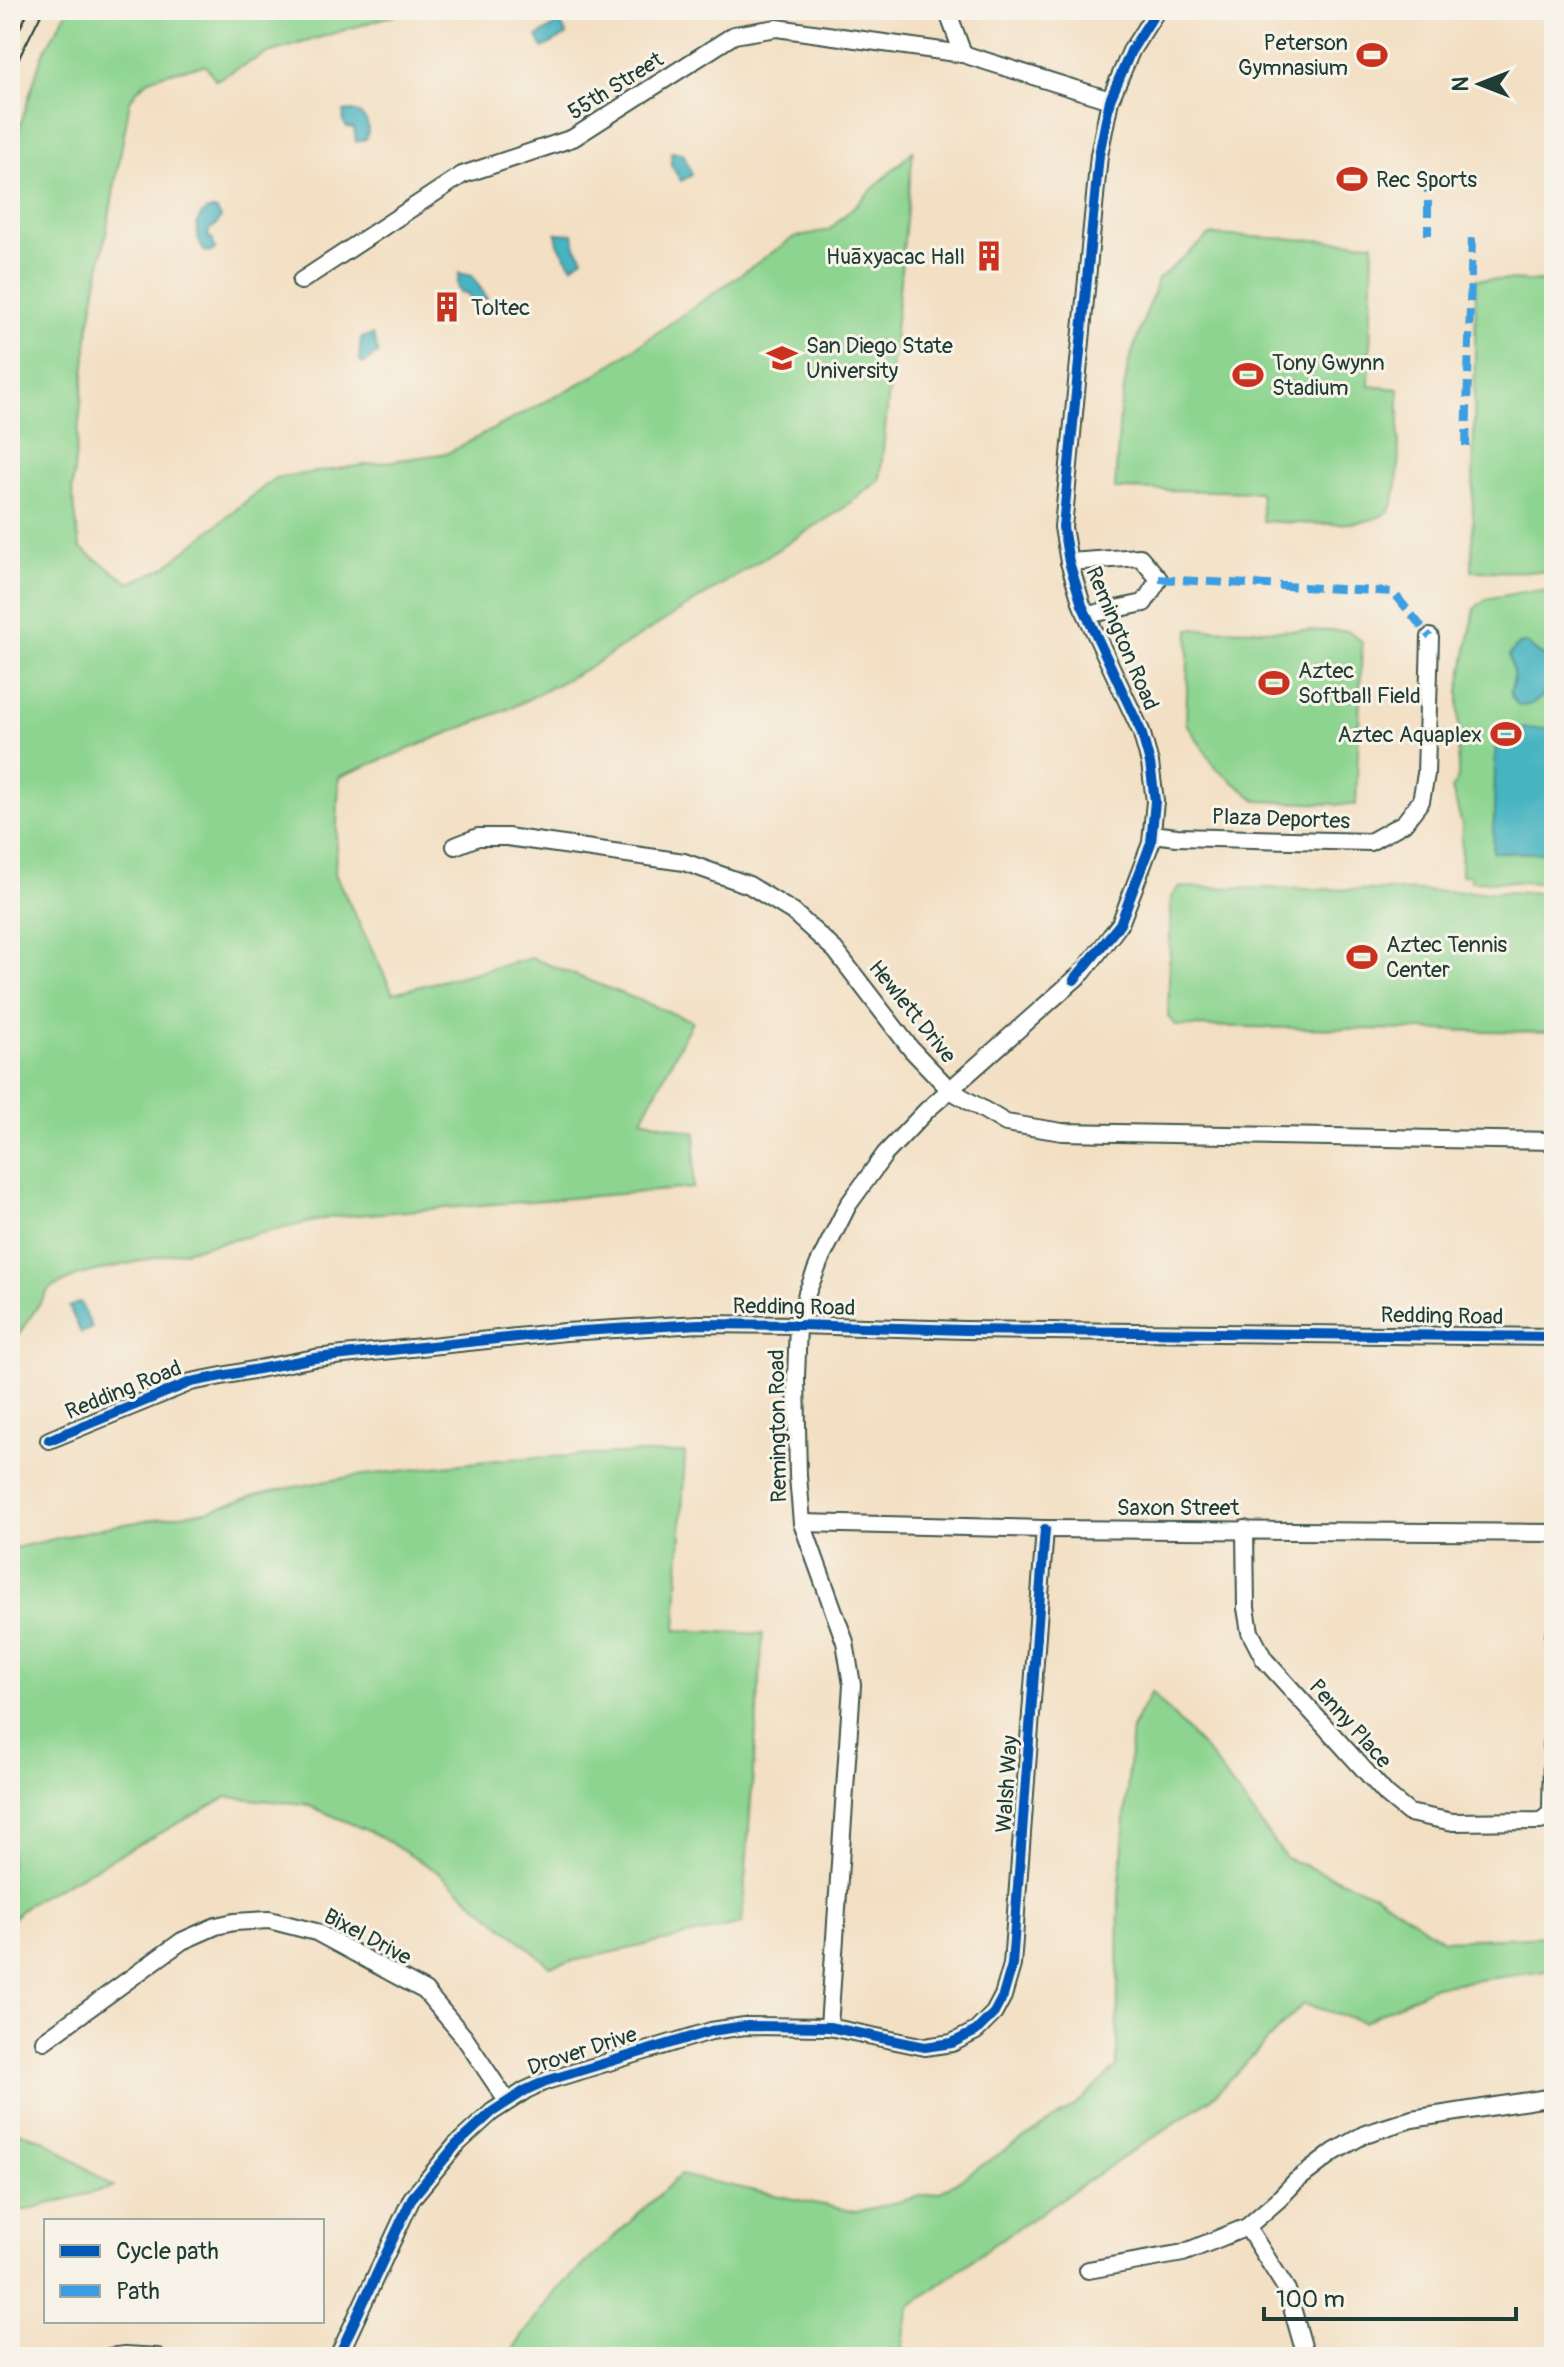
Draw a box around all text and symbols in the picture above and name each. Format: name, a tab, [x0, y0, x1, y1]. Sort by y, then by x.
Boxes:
place label: Peterson Gymnasium	[1238, 29, 1348, 82]
sports icon: Peterson Gymnasium	[1355, 38, 1389, 72]
north arrow	[1440, 44, 1520, 124]
street label: 55th Street	[563, 45, 669, 126]
text: N	[1447, 76, 1475, 91]
sports icon: Rec Sports	[1335, 162, 1369, 196]
place label: Rec Sports	[1376, 166, 1477, 194]
building icon: Huāxyacac Hall	[972, 239, 1006, 273]
place label: Huāxyacac Hall	[826, 243, 965, 271]
building icon: Toltec	[430, 290, 464, 324]
place label: Toltec	[471, 294, 530, 322]
place label: San Diego State University	[806, 332, 953, 385]
school or university icon: San Diego State University	[765, 341, 799, 375]
place label: Tony Gwynn Stadium	[1272, 349, 1385, 402]
sports icon: Tony Gwynn Stadium	[1231, 358, 1265, 392]
street label: Remington Road	[1079, 562, 1165, 714]
place label: Aztec Softball Field	[1298, 657, 1421, 710]
sports icon: Aztec Softball Field	[1257, 666, 1291, 700]
sports icon: Aztec Aquaplex	[1489, 717, 1523, 751]
place label: Aztec Aquaplex	[1337, 721, 1482, 749]
street label: Plaza Deportes	[1211, 803, 1351, 835]
place label: Aztec Tennis Center	[1386, 931, 1507, 984]
sports icon: Aztec Tennis Center	[1345, 940, 1379, 974]
street label: Hewlett Drive	[862, 955, 962, 1069]
street label: Redding Road	[732, 1292, 856, 1322]
street label: Redding Road	[1380, 1301, 1504, 1331]
street label: Remington Road	[763, 1349, 793, 1503]
street label: Redding Road	[61, 1354, 186, 1426]
street label: Saxon Street	[1117, 1494, 1239, 1522]
street label: Penny Place	[1303, 1673, 1398, 1774]
street label: Walsh Way	[990, 1734, 1024, 1834]
street label: Bixel Drive	[319, 1902, 416, 1972]
street label: Drover Drive	[524, 2020, 641, 2082]
legend	[44, 2219, 324, 2323]
text: Cycle path	[116, 2237, 219, 2266]
scale bar	[1264, 2271, 1516, 2321]
text: Path	[116, 2277, 160, 2306]
text: 100 m	[1276, 2285, 1345, 2314]

